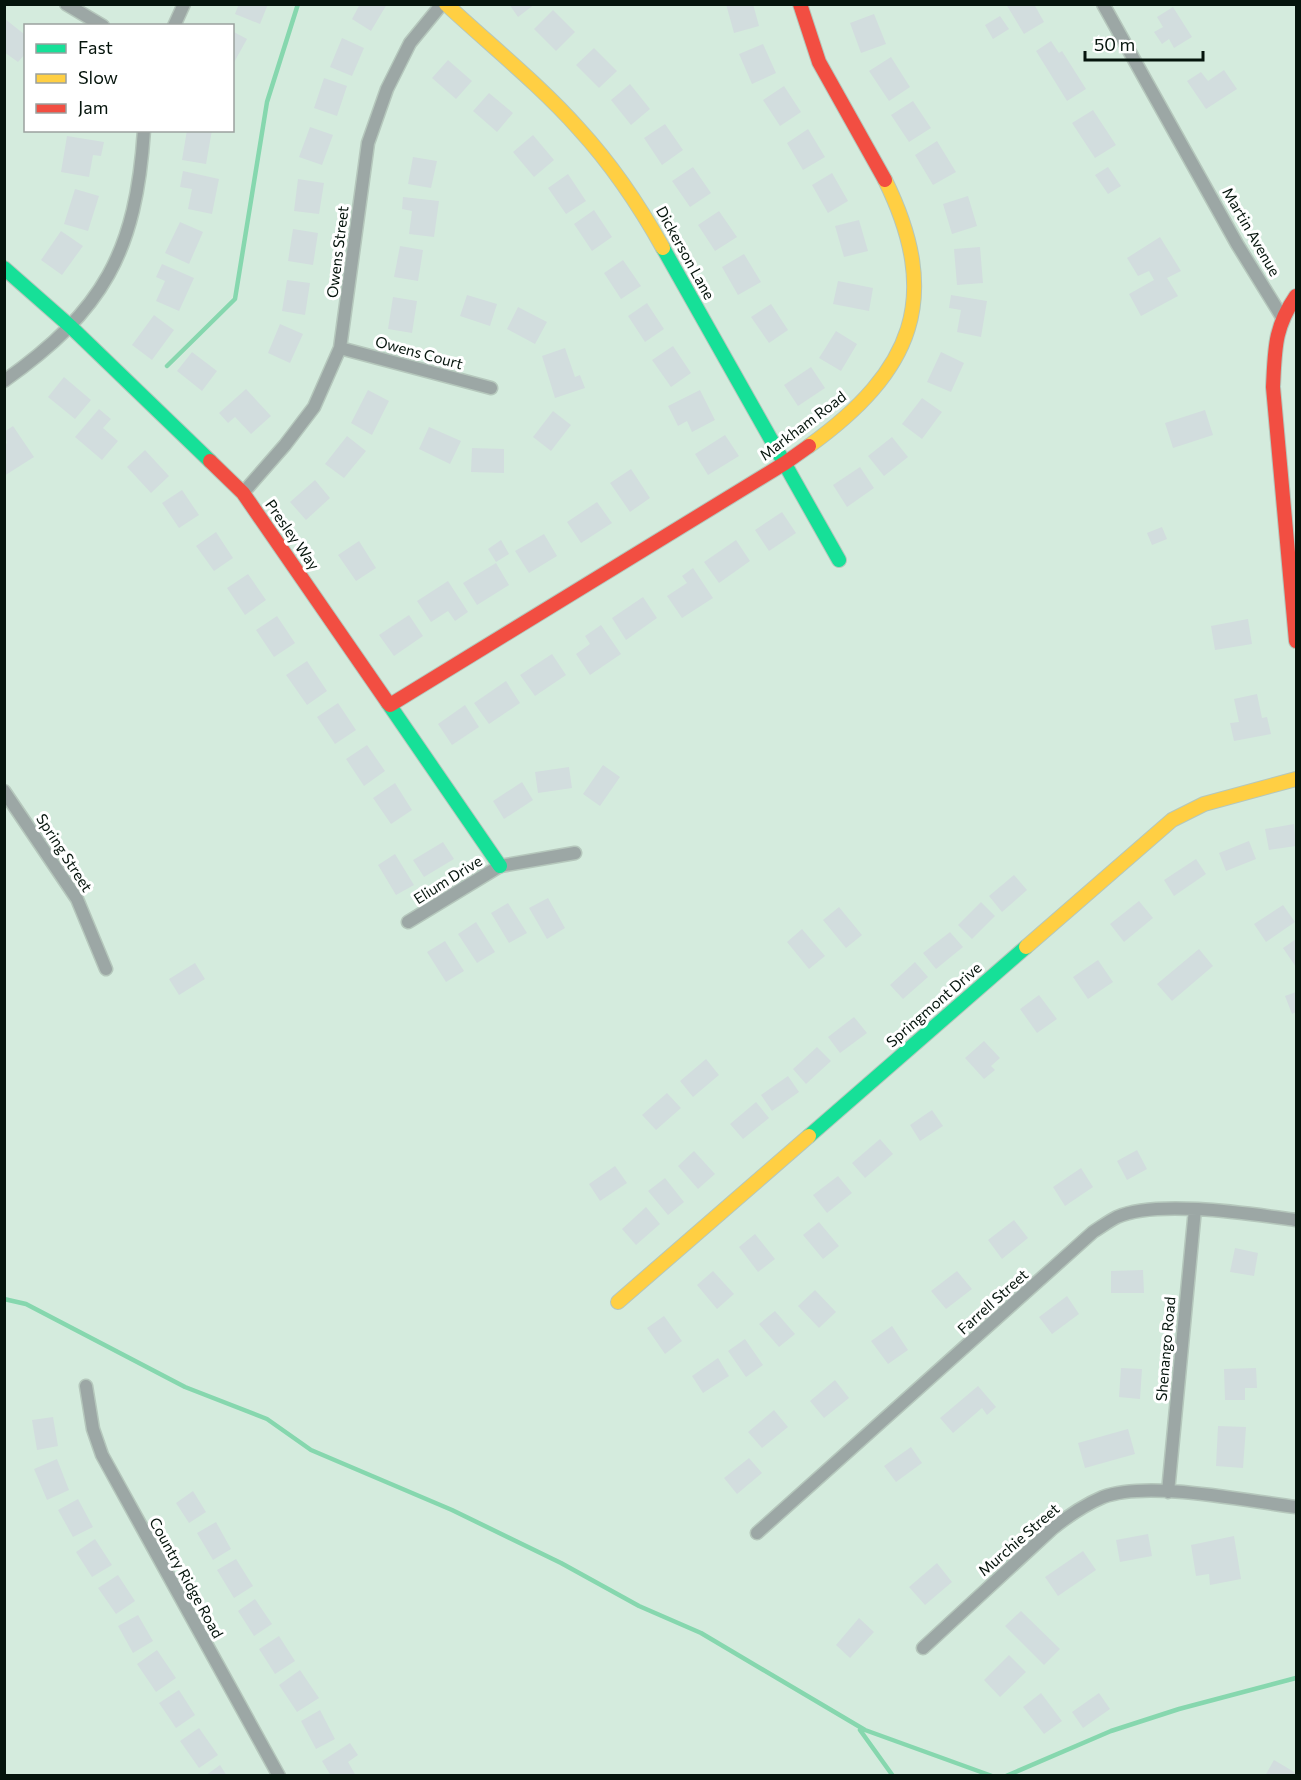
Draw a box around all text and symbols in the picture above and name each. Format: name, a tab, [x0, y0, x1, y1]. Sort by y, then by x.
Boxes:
legend	[24, 24, 234, 132]
scale bar	[1085, 24, 1204, 62]
text: 50 m	[1094, 33, 1135, 55]
text: Fast	[78, 36, 113, 58]
text: Slow	[78, 66, 118, 88]
text: Jam	[78, 96, 108, 118]
street label: Martin Avenue	[1219, 184, 1285, 279]
street label: Dickerson Lane	[653, 203, 719, 302]
street label: Owens Street	[322, 205, 352, 299]
street label: Owens Court	[373, 332, 465, 372]
street label: Markham Road	[756, 387, 849, 464]
street label: Presley Way	[262, 496, 324, 573]
street label: Spring Street	[33, 810, 97, 895]
street label: Elium Drive	[410, 851, 485, 907]
street label: Springmont Drive	[882, 958, 985, 1050]
street label: Farrell Street	[953, 1265, 1031, 1338]
street label: Shenango Road	[1151, 1296, 1179, 1402]
street label: Murchie Street	[974, 1499, 1063, 1579]
street label: Country Ridge Road	[146, 1514, 228, 1641]

